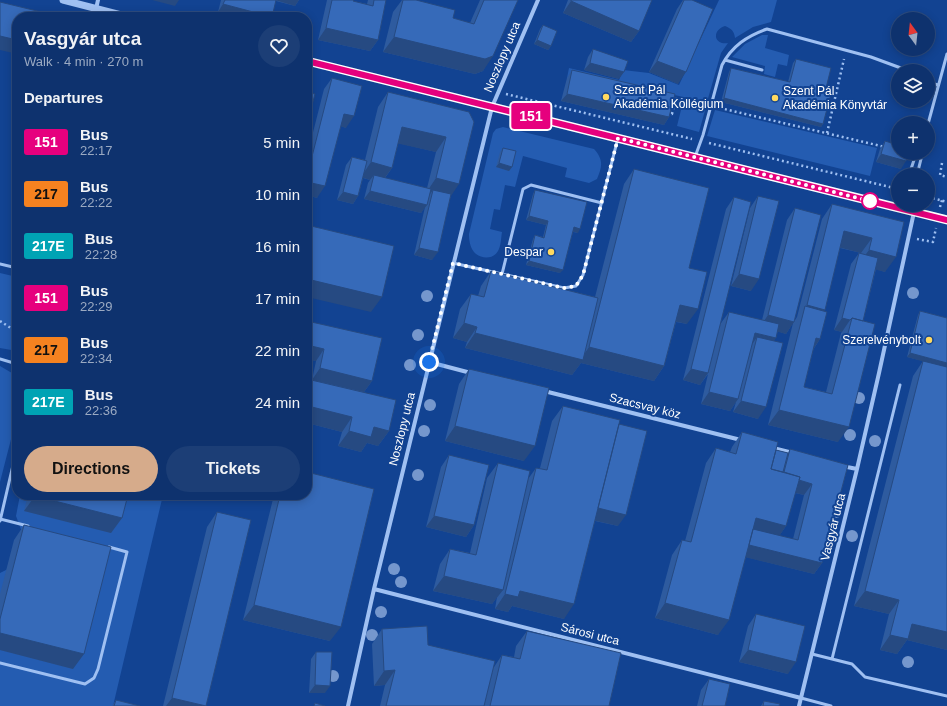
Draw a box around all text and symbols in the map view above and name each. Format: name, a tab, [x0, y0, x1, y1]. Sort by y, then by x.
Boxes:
north arrow	[891, 12, 935, 56]
map controls	[891, 12, 935, 212]
street label: Noszlopy utca	[481, 19, 523, 94]
button: heart	[258, 25, 300, 67]
text: Vasgyár utca	[24, 28, 141, 49]
text: Walk · 4 min · 270 m	[24, 54, 143, 69]
button: layers	[891, 64, 935, 108]
place label: Szent Pál Akadémia Kollégium	[614, 83, 723, 111]
place label: Szent Pál Akadémia Könyvtár	[783, 84, 887, 112]
text: Departures	[24, 89, 103, 106]
marker: Szent Pál Akadémia Kollégium	[601, 92, 611, 102]
marker: Szent Pál Akadémia Könyvtár	[770, 93, 780, 103]
line badge: 151	[508, 103, 554, 129]
text: 151	[519, 108, 543, 124]
button: +	[891, 116, 935, 160]
text: Bus	[80, 126, 108, 143]
text: 151	[34, 134, 58, 150]
text: 5 min	[263, 134, 300, 151]
text: 22:17	[80, 143, 113, 158]
button: −	[891, 168, 935, 212]
text: Bus	[80, 178, 108, 195]
text: 217	[34, 186, 58, 202]
text: 10 min	[255, 186, 300, 203]
unlabelled marker	[861, 192, 879, 210]
text: 22:22	[80, 195, 113, 210]
text: Bus	[85, 230, 113, 247]
text: 217E	[32, 238, 65, 254]
text: 16 min	[255, 238, 300, 255]
place label: Despar	[504, 245, 543, 259]
text: 22:28	[85, 247, 117, 262]
marker: Despar	[546, 247, 556, 257]
text: Bus	[80, 282, 108, 299]
text: 151	[34, 290, 58, 306]
text: 17 min	[255, 290, 300, 307]
text: 22:29	[80, 299, 113, 314]
place label: Szerelvénybolt	[842, 333, 922, 347]
text: Bus	[80, 334, 108, 351]
marker: Szerelvénybolt	[924, 335, 934, 345]
text: 217	[34, 342, 58, 358]
text: 22 min	[255, 342, 300, 359]
text: 22:34	[80, 351, 113, 366]
your location	[419, 352, 439, 372]
text: Bus	[85, 386, 113, 403]
street label: Noszlopy utca	[386, 390, 418, 467]
street label: Szacsvay köz	[608, 390, 682, 422]
text: 217E	[32, 394, 65, 410]
text: 24 min	[255, 394, 300, 411]
text: 22:36	[85, 403, 117, 418]
button: Directions	[24, 446, 158, 492]
button: Tickets	[166, 446, 300, 492]
street label: Vasgyár utca	[818, 491, 848, 562]
street label: Sárosi utca	[559, 620, 621, 648]

